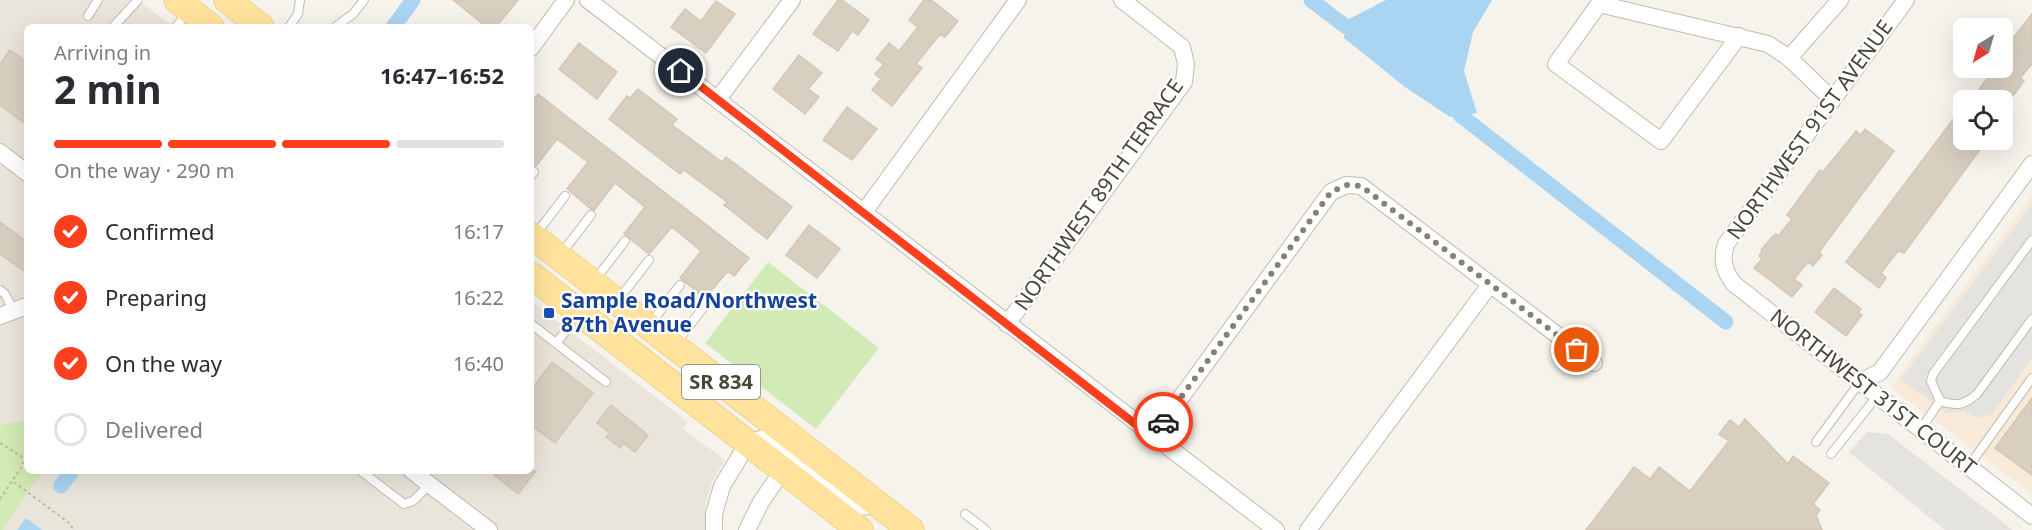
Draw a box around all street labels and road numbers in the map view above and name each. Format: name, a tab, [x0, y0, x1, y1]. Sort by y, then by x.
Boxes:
street label: NORTHWEST 91ST AVENUE	[1720, 14, 1898, 245]
street label: NORTHWEST 89TH TERRACE	[1007, 73, 1189, 316]
street label: NORTHWEST 31ST COURT	[1765, 302, 1983, 481]
road number: SR 834	[682, 365, 760, 399]

